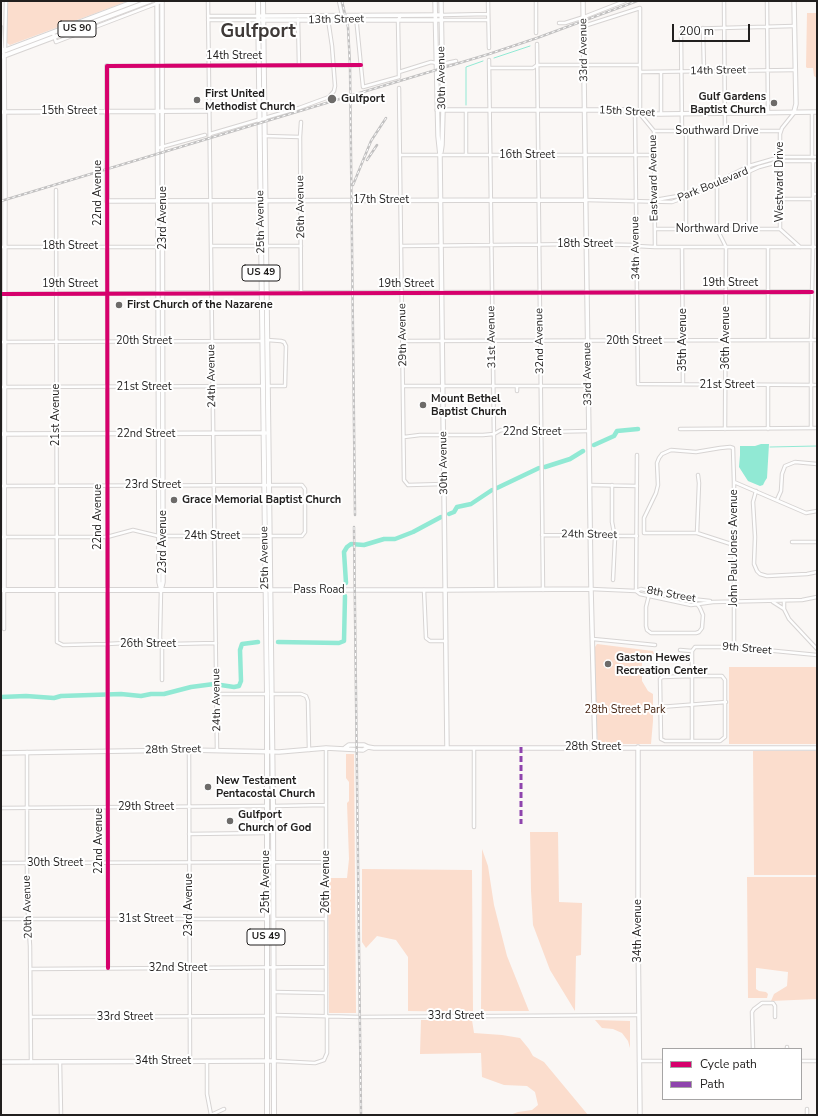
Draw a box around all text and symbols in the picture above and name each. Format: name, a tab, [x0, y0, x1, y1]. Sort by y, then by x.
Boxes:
street label: 13th Street	[308, 13, 364, 27]
scale bar	[674, 16, 752, 42]
street label: 33rd Avenue	[577, 18, 591, 82]
road number: US 90	[58, 21, 96, 37]
district label: Gulfport	[220, 21, 296, 43]
text: 200 m	[679, 23, 714, 39]
street label: 30th Avenue	[435, 46, 449, 110]
street label: 14th Street	[206, 49, 262, 63]
street label: 14th Street	[690, 64, 746, 78]
place label: First United Methodist Church	[205, 87, 296, 113]
place label: Gulf Gardens Baptist Church	[690, 90, 766, 116]
place label: Gulfport	[341, 92, 385, 106]
marker: Gulfport	[326, 93, 338, 105]
marker: First United Methodist Church	[192, 95, 202, 105]
marker: Gulf Gardens Baptist Church	[769, 98, 779, 108]
street label: 15th Street	[41, 104, 97, 118]
street label: 15th Street	[599, 104, 655, 120]
street label: Southward Drive	[675, 124, 759, 138]
street label: Eastward Avenue	[647, 134, 661, 222]
street label: Westward Drive	[773, 142, 787, 222]
street label: 16th Street	[499, 148, 555, 162]
street label: 22nd Avenue	[91, 160, 105, 226]
street label: Park Boulevard	[676, 165, 750, 205]
street label: 26th Avenue	[294, 175, 308, 239]
street label: 23rd Avenue	[156, 186, 170, 250]
street label: 25th Avenue	[254, 190, 268, 254]
street label: 17th Street	[353, 193, 409, 207]
street label: 34th Avenue	[629, 216, 643, 280]
street label: Northward Drive	[676, 222, 758, 236]
street label: 18th Street	[557, 237, 613, 251]
street label: 18th Street	[42, 239, 98, 253]
road number: US 49	[242, 265, 280, 281]
street label: 19th Street	[702, 276, 758, 290]
street label: 19th Street	[42, 277, 98, 291]
street label: 19th Street	[378, 277, 434, 291]
place label: First Church of the Nazarene	[127, 298, 273, 312]
marker: First Church of the Nazarene	[114, 300, 124, 310]
street label: 29th Avenue	[396, 303, 410, 367]
street label: 31st Avenue	[485, 306, 499, 368]
street label: 36th Avenue	[719, 306, 733, 370]
street label: 32nd Avenue	[533, 308, 547, 374]
street label: 35th Avenue	[676, 308, 690, 372]
street label: 20th Street	[116, 334, 172, 348]
street label: 20th Street	[606, 334, 662, 348]
street label: 33rd Avenue	[581, 342, 595, 406]
street label: 24th Avenue	[205, 344, 219, 408]
street label: 21st Street	[699, 378, 755, 392]
street label: 21st Street	[116, 380, 172, 394]
street label: 21st Avenue	[49, 384, 63, 446]
place label: Mount Bethel Baptist Church	[431, 392, 507, 418]
marker: Mount Bethel Baptist Church	[418, 400, 428, 410]
street label: 22nd Street	[503, 425, 561, 439]
street label: 22nd Street	[117, 427, 175, 441]
street label: 30th Avenue	[437, 431, 451, 495]
street label: 23rd Street	[125, 478, 181, 492]
street label: 22nd Avenue	[91, 484, 105, 550]
street label: John Paul Jones Avenue	[727, 489, 741, 607]
place label: Grace Memorial Baptist Church	[182, 493, 341, 507]
marker: Grace Memorial Baptist Church	[169, 495, 179, 505]
street label: 23rd Avenue	[156, 510, 170, 574]
street label: 25th Avenue	[258, 526, 272, 590]
street label: 24th Street	[561, 528, 617, 542]
street label: 24th Street	[184, 529, 240, 543]
street label: Pass Road	[293, 583, 345, 597]
street label: 8th Street	[645, 584, 697, 606]
street label: 26th Street	[120, 637, 176, 651]
street label: 9th Street	[722, 640, 772, 658]
place label: Gaston Hewes Recreation Center	[616, 651, 707, 677]
marker: Gaston Hewes Recreation Center	[603, 659, 613, 669]
street label: 24th Avenue	[210, 668, 224, 732]
park label: 28th Street Park	[585, 703, 665, 717]
street label: 28th Street	[565, 740, 621, 754]
street label: 28th Street	[145, 743, 201, 757]
place label: New Testament Pentacostal Church	[216, 774, 315, 800]
marker: New Testament Pentacostal Church	[203, 782, 213, 792]
street label: 29th Street	[118, 800, 174, 814]
street label: 22nd Avenue	[92, 808, 106, 874]
place label: Gulfport Church of God	[238, 808, 311, 834]
marker: Gulfport Church of God	[225, 816, 235, 826]
street label: 25th Avenue	[259, 850, 273, 914]
street label: 26th Avenue	[319, 850, 333, 914]
street label: 30th Street	[27, 856, 83, 870]
street label: 23rd Avenue	[182, 873, 196, 937]
street label: 20th Avenue	[20, 875, 36, 939]
street label: 34th Avenue	[631, 899, 645, 963]
street label: 31st Street	[118, 912, 174, 926]
road number: US 49	[247, 929, 285, 945]
street label: 32nd Street	[149, 961, 207, 975]
street label: 33rd Street	[428, 1009, 484, 1023]
street label: 33rd Street	[97, 1010, 153, 1024]
legend	[662, 1048, 802, 1100]
street label: 34th Street	[135, 1054, 191, 1068]
text: Cycle path	[700, 1056, 757, 1072]
text: Path	[700, 1076, 725, 1092]

